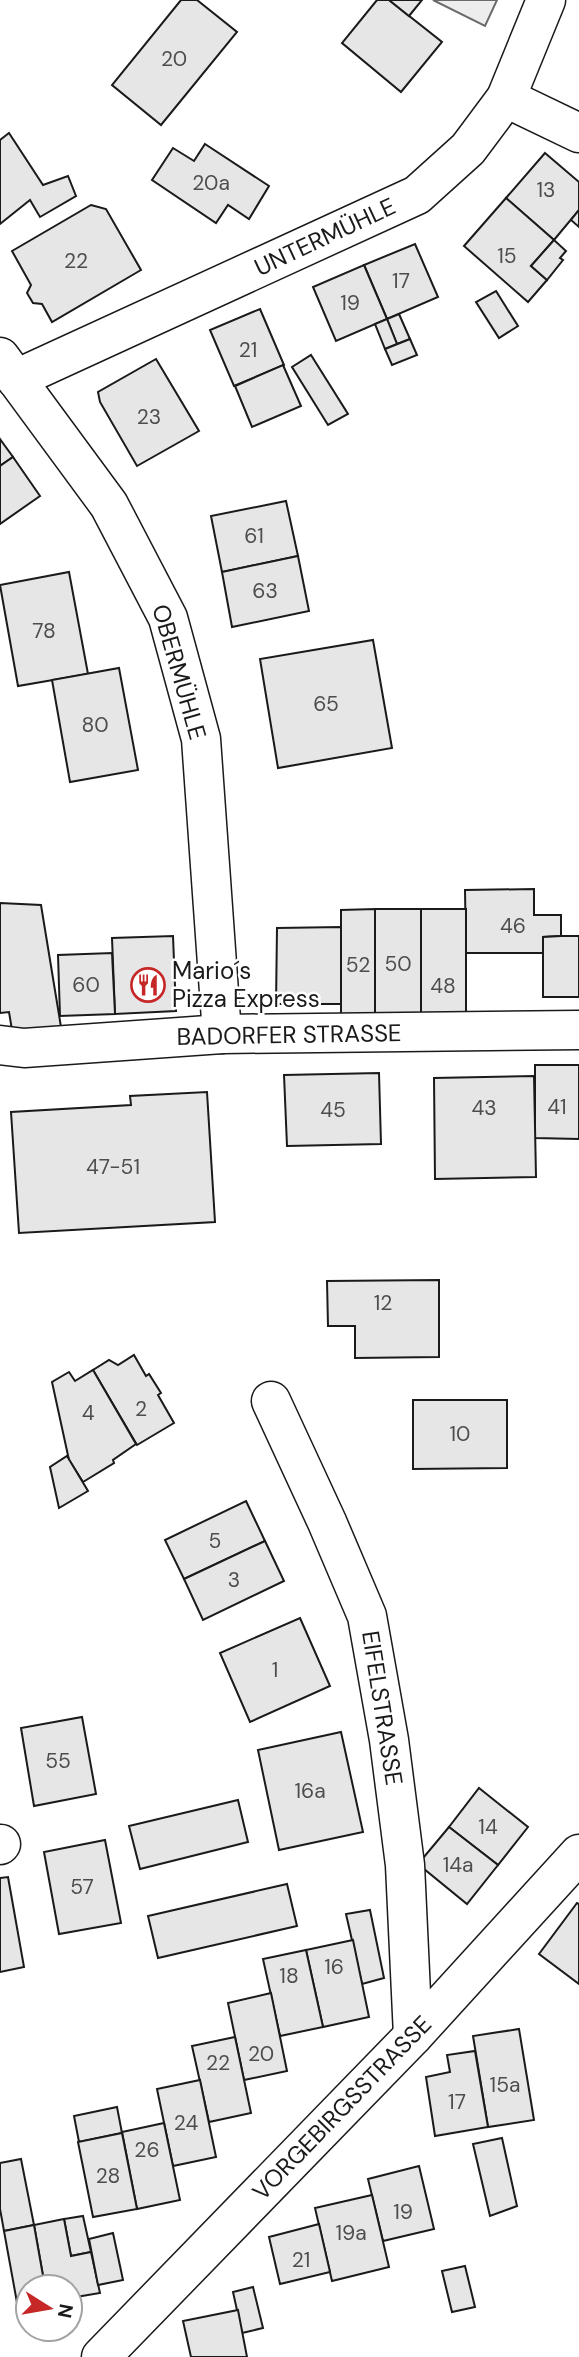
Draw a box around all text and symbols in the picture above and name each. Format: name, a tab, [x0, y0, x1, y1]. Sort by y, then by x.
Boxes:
house number: 20	[161, 45, 187, 73]
house number: 20a	[192, 169, 230, 197]
house number: 13	[537, 176, 555, 204]
street label: UNTERMÜHLE	[249, 190, 400, 283]
house number: 15	[497, 242, 517, 270]
house number: 22	[64, 247, 88, 275]
house number: 17	[392, 267, 410, 295]
house number: 19	[340, 289, 360, 317]
house number: 21	[239, 336, 257, 364]
house number: 23	[137, 403, 161, 431]
house number: 61	[244, 522, 264, 550]
house number: 63	[252, 577, 278, 605]
street label: OBERMÜHLE	[145, 601, 214, 743]
house number: 78	[32, 617, 56, 645]
house number: 65	[313, 690, 339, 718]
house number: 80	[81, 711, 109, 739]
house number: 46	[500, 912, 526, 940]
house number: 50	[384, 950, 412, 978]
house number: 52	[346, 951, 370, 979]
place label: Mario´s Pizza Express	[172, 955, 320, 1014]
restaurant icon: Mario´s Pizza Express	[129, 966, 167, 1004]
house number: 60	[72, 971, 100, 999]
house number: 48	[430, 972, 456, 1000]
street label: BADORFER STRASSE	[176, 1017, 402, 1052]
house number: 41	[547, 1093, 567, 1121]
house number: 43	[471, 1094, 497, 1122]
house number: 45	[320, 1096, 346, 1124]
house number: 47-51	[86, 1153, 140, 1181]
house number: 12	[374, 1289, 392, 1317]
house number: 2	[135, 1395, 147, 1423]
house number: 4	[82, 1399, 95, 1427]
house number: 10	[450, 1420, 470, 1448]
house number: 5	[209, 1527, 221, 1555]
house number: 3	[228, 1566, 240, 1594]
street label: EIFELSTRASSE	[355, 1628, 410, 1787]
house number: 1	[272, 1656, 278, 1684]
house number: 55	[45, 1747, 71, 1775]
house number: 16a	[294, 1777, 326, 1805]
house number: 14	[478, 1813, 498, 1841]
house number: 14a	[443, 1851, 473, 1879]
house number: 57	[70, 1873, 94, 1901]
house number: 16	[324, 1953, 344, 1981]
house number: 18	[279, 1962, 299, 1990]
street label: VORGEBIRGSSTRASSE	[245, 2009, 438, 2207]
house number: 20	[248, 2040, 274, 2068]
house number: 22	[206, 2049, 230, 2077]
house number: 15a	[490, 2071, 520, 2099]
house number: 17	[448, 2088, 466, 2116]
house number: 24	[174, 2109, 198, 2137]
house number: 26	[134, 2136, 160, 2164]
house number: 28	[96, 2162, 120, 2190]
house number: 19	[393, 2198, 413, 2226]
house number: 19a	[335, 2219, 367, 2247]
house number: 21	[292, 2246, 310, 2274]
north arrow	[14, 2273, 84, 2343]
text: N	[52, 2302, 79, 2320]

